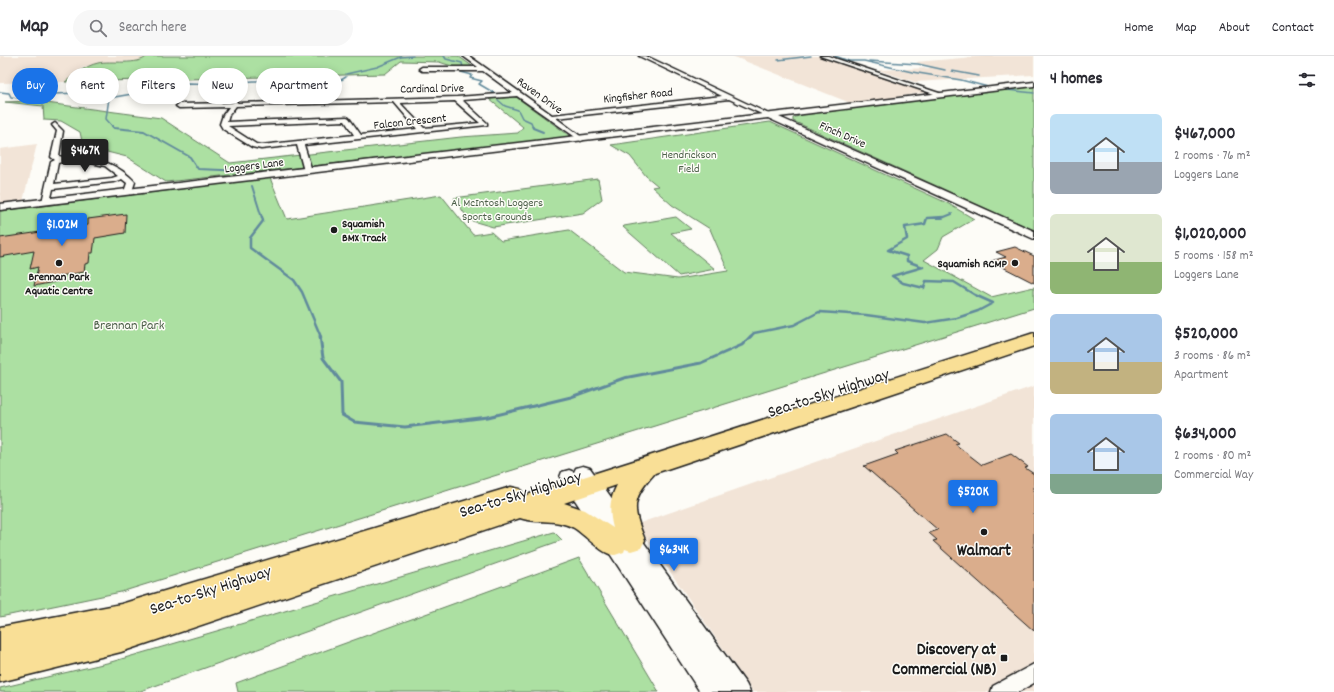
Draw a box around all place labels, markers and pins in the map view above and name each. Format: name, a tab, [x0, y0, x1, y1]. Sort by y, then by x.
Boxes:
pin: $467K	[57, 139, 113, 173]
pin: $1.02M	[29, 213, 95, 247]
place label: Squamish BMX Track	[342, 216, 386, 247]
marker: Squamish BMX Track	[329, 225, 339, 235]
place label: Squamish RCMP	[938, 256, 1008, 273]
marker: Brennan Park Aquatic Centre	[54, 258, 64, 268]
marker: Squamish RCMP	[1010, 258, 1020, 268]
place label: Brennan Park Aquatic Centre	[25, 269, 94, 300]
pin: $520K	[945, 480, 1001, 514]
marker: Walmart	[979, 527, 989, 537]
pin: $634K	[646, 538, 702, 572]
place label: Walmart	[957, 540, 1012, 564]
place label: Discovery at Commercial (NB)	[892, 639, 997, 683]
marker: Discovery at Commercial (NB)	[999, 653, 1009, 663]

